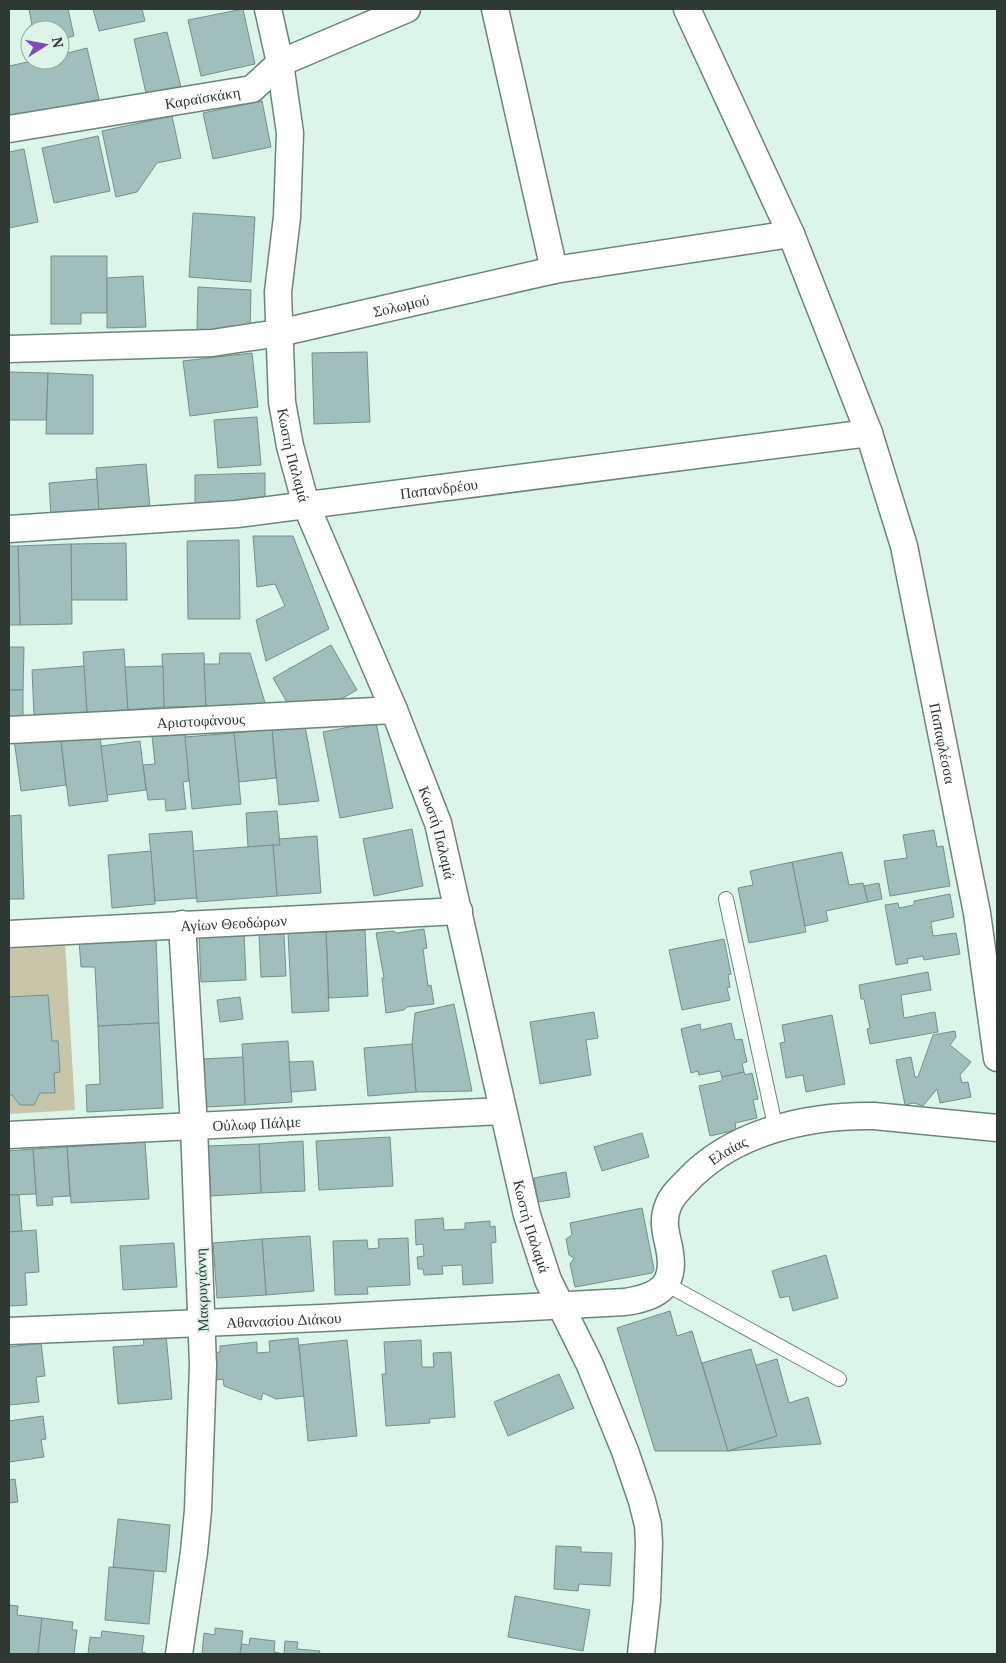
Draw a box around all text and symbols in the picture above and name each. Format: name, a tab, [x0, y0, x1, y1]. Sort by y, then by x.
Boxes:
north arrow	[20, 20, 70, 70]
text: N	[48, 35, 69, 50]
street label: Καραϊσκάκη	[163, 81, 242, 113]
street label: Σολωμού	[371, 289, 431, 321]
street label: Κωστή Παλαμά	[273, 406, 315, 504]
street label: Παπανδρέου	[399, 473, 479, 503]
street label: Παπαφλέσσα	[925, 701, 961, 786]
street label: Αριστοφάνους	[156, 708, 245, 732]
street label: Κωστή Παλαμά	[415, 783, 460, 881]
street label: Αγίων Θεοδώρων	[180, 910, 288, 935]
street label: Ούλωφ Πάλμε	[212, 1111, 301, 1135]
street label: Ελαίας	[704, 1131, 750, 1169]
street label: Κωστή Παλαμά	[509, 1178, 555, 1275]
street label: Μακρυγιάννη	[190, 1248, 212, 1332]
street label: Αθανασίου Διάκου	[226, 1307, 342, 1332]

